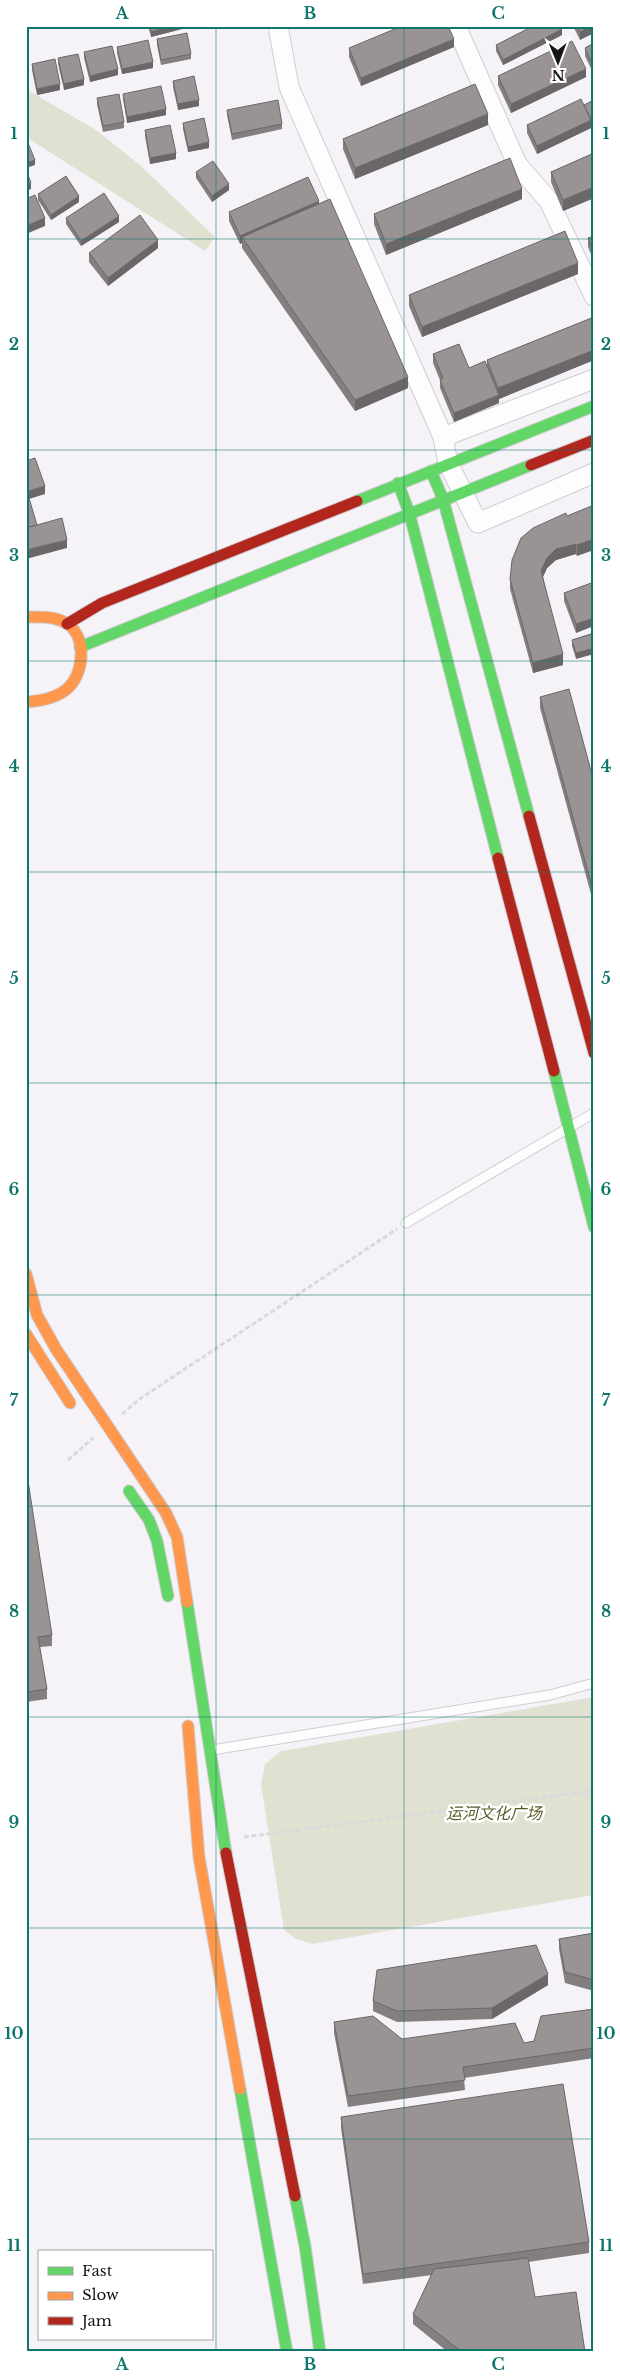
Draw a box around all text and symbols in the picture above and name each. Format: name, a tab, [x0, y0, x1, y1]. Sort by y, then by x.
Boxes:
text: A	[115, 3, 130, 23]
text: B	[304, 3, 317, 23]
text: C	[491, 3, 505, 23]
north arrow	[532, 38, 582, 88]
text: N	[551, 66, 565, 84]
text: 1	[11, 123, 18, 143]
text: 1	[603, 123, 610, 143]
text: 2	[9, 334, 19, 354]
text: 2	[601, 334, 611, 354]
text: 3	[9, 545, 19, 565]
text: 3	[601, 545, 611, 565]
text: 4	[9, 756, 19, 776]
text: 4	[601, 756, 611, 776]
text: 5	[9, 968, 19, 988]
text: 5	[601, 968, 611, 988]
text: 6	[9, 1179, 20, 1199]
text: 6	[601, 1179, 612, 1199]
text: 7	[10, 1390, 19, 1410]
text: 7	[602, 1390, 611, 1410]
text: 8	[9, 1601, 19, 1621]
text: 8	[601, 1601, 611, 1621]
park label: 运河文化广场	[446, 1803, 544, 1823]
text: 9	[9, 1812, 20, 1832]
text: 9	[601, 1812, 612, 1832]
text: 10	[4, 2023, 24, 2043]
text: 10	[596, 2023, 616, 2043]
text: 11	[7, 2235, 21, 2255]
text: 11	[599, 2235, 613, 2255]
legend	[38, 2250, 212, 2340]
text: Fast	[82, 2261, 113, 2280]
text: Slow	[82, 2285, 119, 2304]
text: Jam	[80, 2311, 112, 2330]
text: A	[115, 2354, 130, 2374]
text: B	[304, 2354, 317, 2374]
text: C	[491, 2354, 505, 2374]

